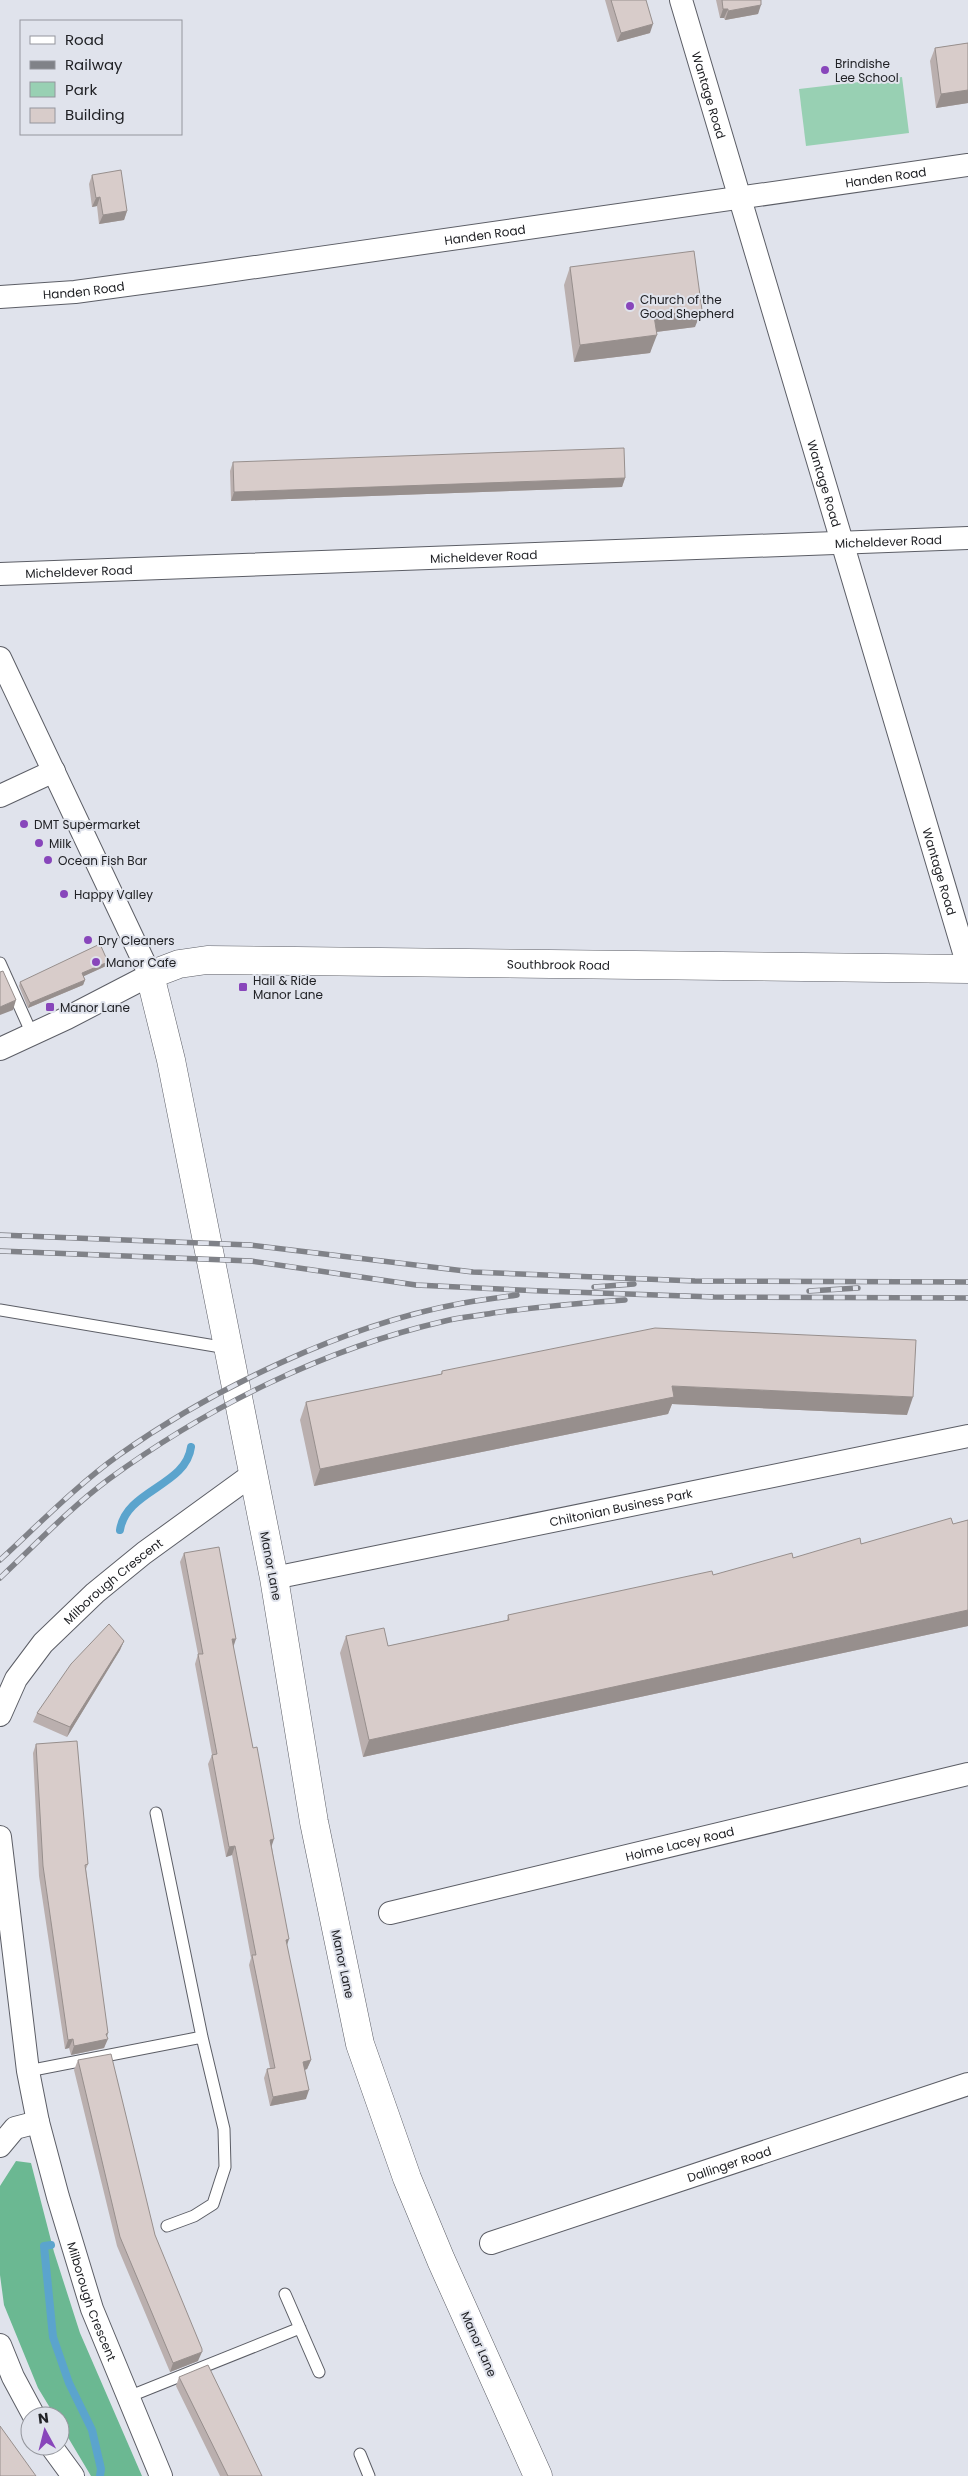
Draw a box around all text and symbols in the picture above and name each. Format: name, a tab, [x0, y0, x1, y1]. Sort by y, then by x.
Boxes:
legend	[20, 20, 182, 135]
text: Road	[65, 29, 104, 50]
street label: Wantage Road	[688, 49, 730, 140]
text: Railway	[65, 54, 123, 75]
place label: Brindishe Lee School	[835, 55, 899, 86]
marker: Brindishe Lee School	[819, 64, 831, 76]
text: Park	[65, 79, 97, 100]
text: Building	[65, 104, 125, 125]
street label: Handen Road	[844, 163, 927, 191]
street label: Handen Road	[443, 220, 526, 248]
street label: Handen Road	[42, 277, 125, 303]
place label: Church of the Good Shepherd	[640, 291, 734, 322]
marker: Church of the Good Shepherd	[624, 300, 636, 312]
street label: Wantage Road	[804, 438, 846, 529]
street label: Micheldever Road	[834, 530, 942, 551]
street label: Micheldever Road	[430, 546, 538, 567]
street label: Micheldever Road	[25, 561, 133, 582]
place label: DMT Supermarket	[34, 816, 140, 833]
marker: DMT Supermarket	[18, 818, 30, 830]
street label: Wantage Road	[919, 826, 961, 917]
place label: Milk	[49, 835, 72, 852]
marker: Milk	[33, 837, 45, 849]
place label: Ocean Fish Bar	[58, 852, 148, 869]
marker: Ocean Fish Bar	[42, 854, 54, 866]
place label: Happy Valley	[74, 886, 153, 903]
marker: Happy Valley	[58, 888, 70, 900]
place label: Dry Cleaners	[98, 932, 175, 949]
marker: Dry Cleaners	[82, 934, 94, 946]
place label: Manor Cafe	[106, 954, 176, 971]
street label: Southbrook Road	[507, 955, 610, 973]
marker: Manor Cafe	[90, 956, 102, 968]
place label: Hail & Ride Manor Lane	[253, 972, 323, 1003]
marker: Hail & Ride Manor Lane	[237, 981, 249, 993]
place label: Manor Lane	[60, 999, 130, 1016]
marker: Manor Lane	[44, 1001, 56, 1013]
street label: Chiltonian Business Park	[548, 1484, 695, 1530]
street label: Manor Lane	[256, 1530, 286, 1602]
street label: Milborough Crescent	[59, 1534, 166, 1628]
street label: Holme Lacey Road	[624, 1822, 736, 1865]
street label: Manor Lane	[327, 1928, 359, 2000]
street label: Dallinger Road	[685, 2142, 773, 2186]
street label: Milborough Crescent	[64, 2240, 121, 2363]
street label: Manor Lane	[457, 2309, 501, 2379]
north arrow	[20, 2406, 70, 2456]
text: N	[37, 2408, 50, 2429]

